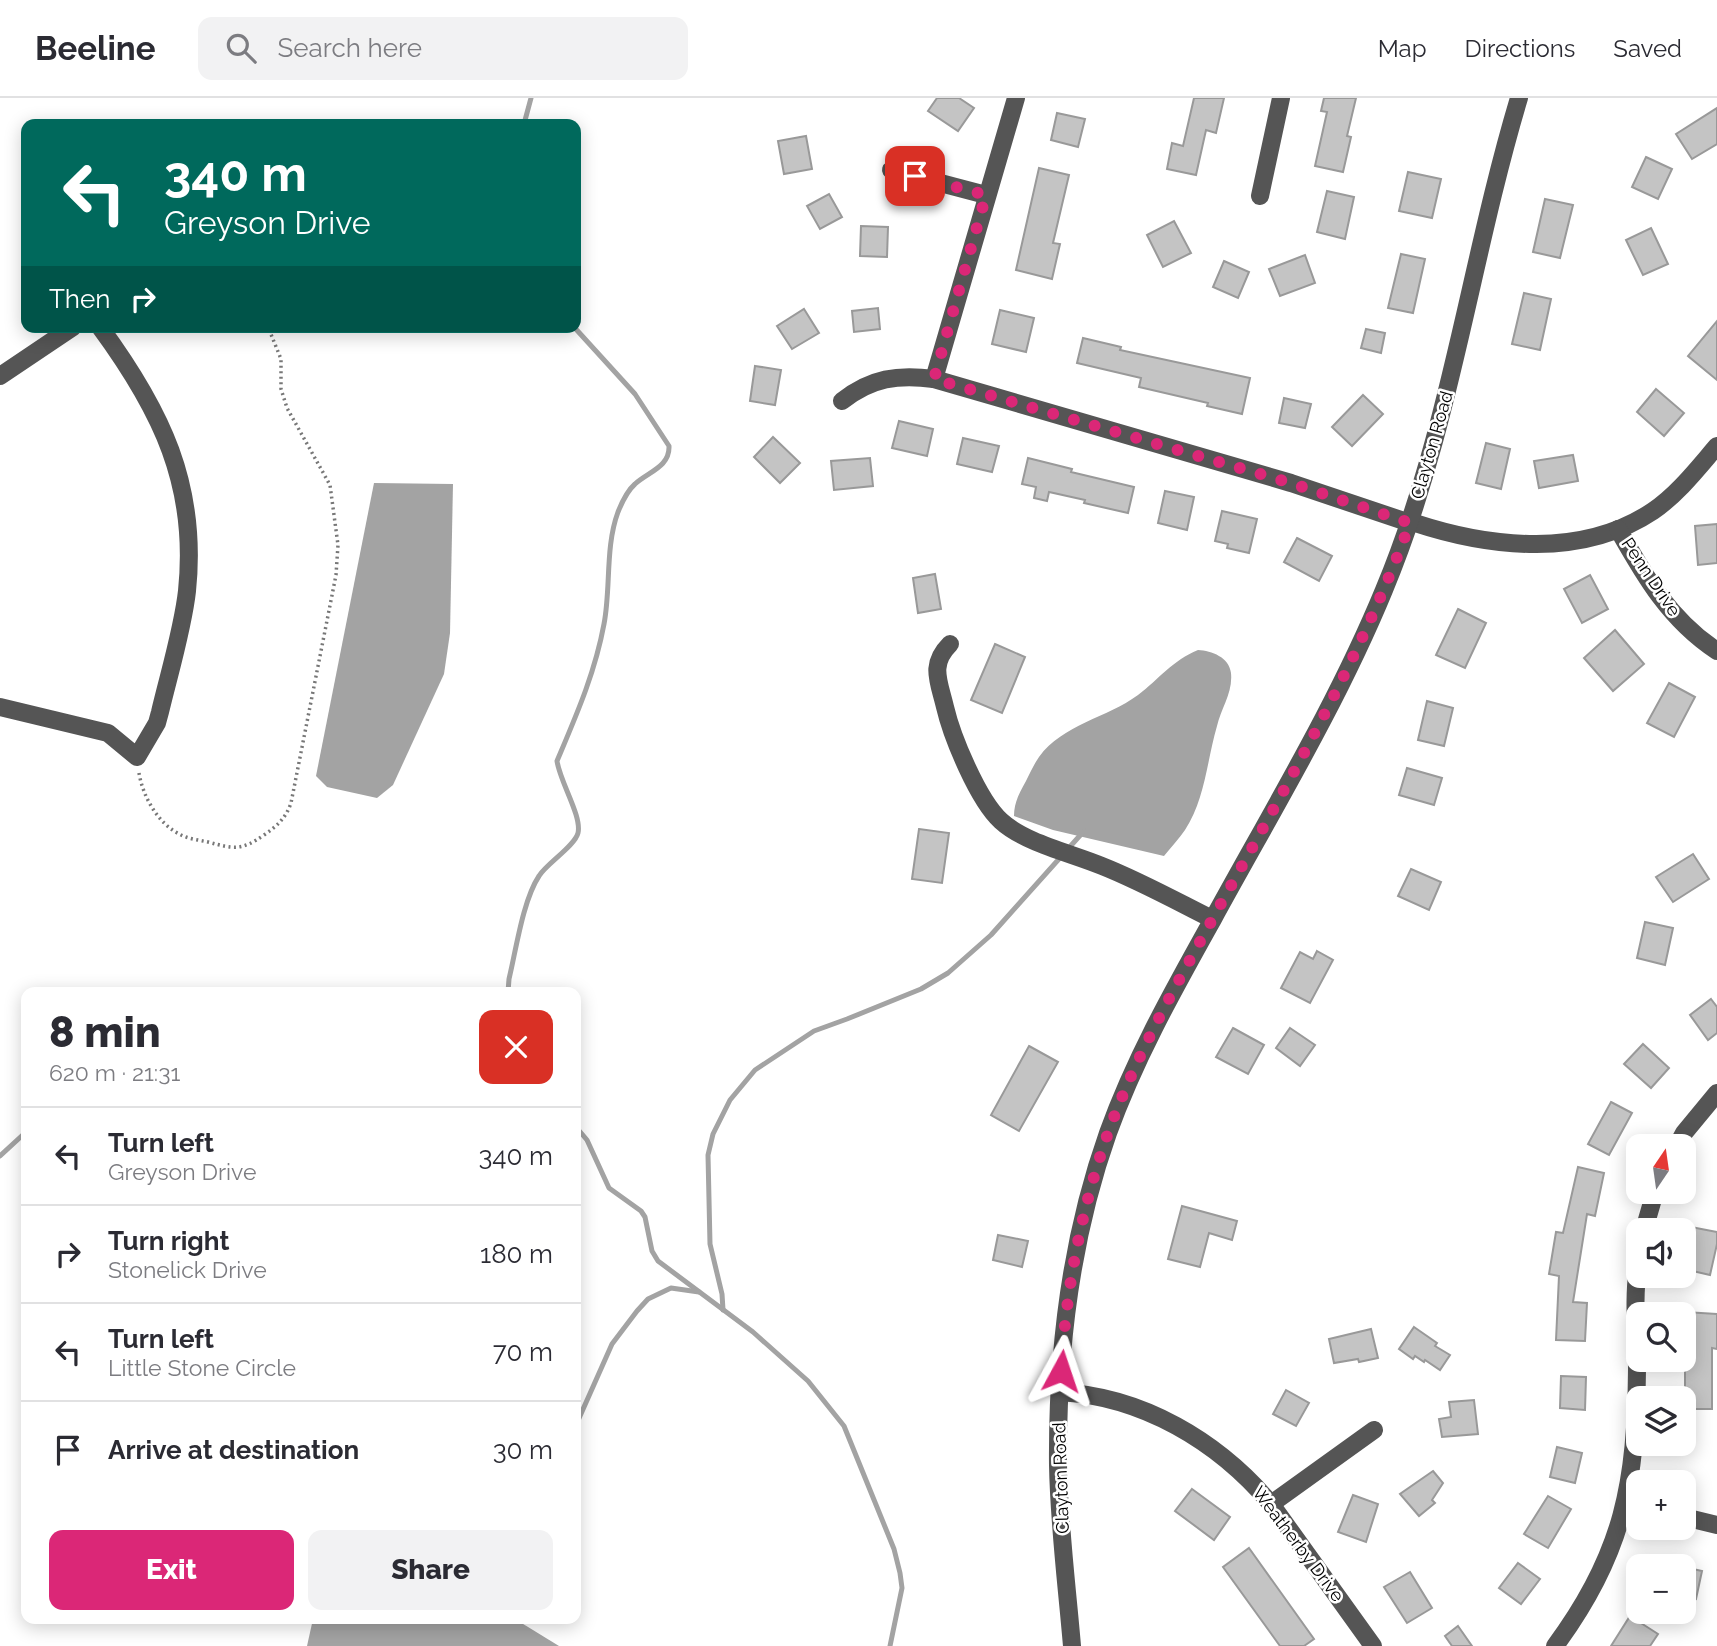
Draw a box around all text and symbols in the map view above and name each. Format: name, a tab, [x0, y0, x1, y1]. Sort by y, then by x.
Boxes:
search box	[198, 17, 688, 80]
text: Beeline	[35, 29, 156, 68]
icon: search	[222, 29, 260, 67]
text: Search here	[278, 33, 422, 63]
text: Map	[1378, 34, 1427, 63]
text: Directions	[1465, 34, 1575, 63]
text: Saved	[1613, 34, 1682, 63]
text: 340 m	[164, 145, 307, 202]
pin	[885, 146, 945, 206]
icon: left	[49, 147, 140, 238]
icon: arrive	[896, 157, 934, 195]
text: Greyson Drive	[164, 204, 371, 241]
icon: right	[124, 280, 162, 318]
text: Then	[49, 284, 110, 314]
street label: Clayton Road	[1406, 388, 1457, 501]
street label: Penn Drive	[1618, 533, 1686, 620]
text: 8 min	[49, 1008, 161, 1057]
button: close	[479, 1010, 553, 1084]
text: 620 m · 21:31	[49, 1059, 180, 1086]
text: Turn left	[108, 1128, 214, 1158]
north arrow	[1626, 1134, 1696, 1204]
map controls	[1626, 1134, 1696, 1624]
icon: left	[49, 1137, 87, 1175]
text: 340 m	[478, 1141, 553, 1171]
text: Greyson Drive	[108, 1158, 256, 1185]
button: sound	[1626, 1218, 1696, 1288]
text: Turn right	[108, 1226, 229, 1256]
icon: right	[49, 1235, 87, 1273]
text: 180 m	[480, 1239, 553, 1269]
text: Stonelick Drive	[108, 1256, 267, 1283]
button: search	[1626, 1302, 1696, 1372]
text: Turn left	[108, 1324, 214, 1354]
icon: left	[49, 1333, 87, 1371]
position arrow	[1024, 1334, 1098, 1408]
text: 70 m	[493, 1337, 553, 1367]
text: Little Stone Circle	[108, 1354, 296, 1381]
button: layers	[1626, 1386, 1696, 1456]
street label: Clayton Road	[1048, 1422, 1073, 1534]
icon: arrive	[49, 1431, 87, 1469]
text: Arrive at destination	[108, 1435, 359, 1465]
text: 30 m	[493, 1435, 553, 1465]
button: +	[1626, 1470, 1696, 1540]
street label: Weatherby Drive	[1248, 1482, 1349, 1606]
button: Exit	[49, 1530, 294, 1610]
button: Share	[308, 1530, 553, 1610]
button: −	[1626, 1554, 1696, 1624]

